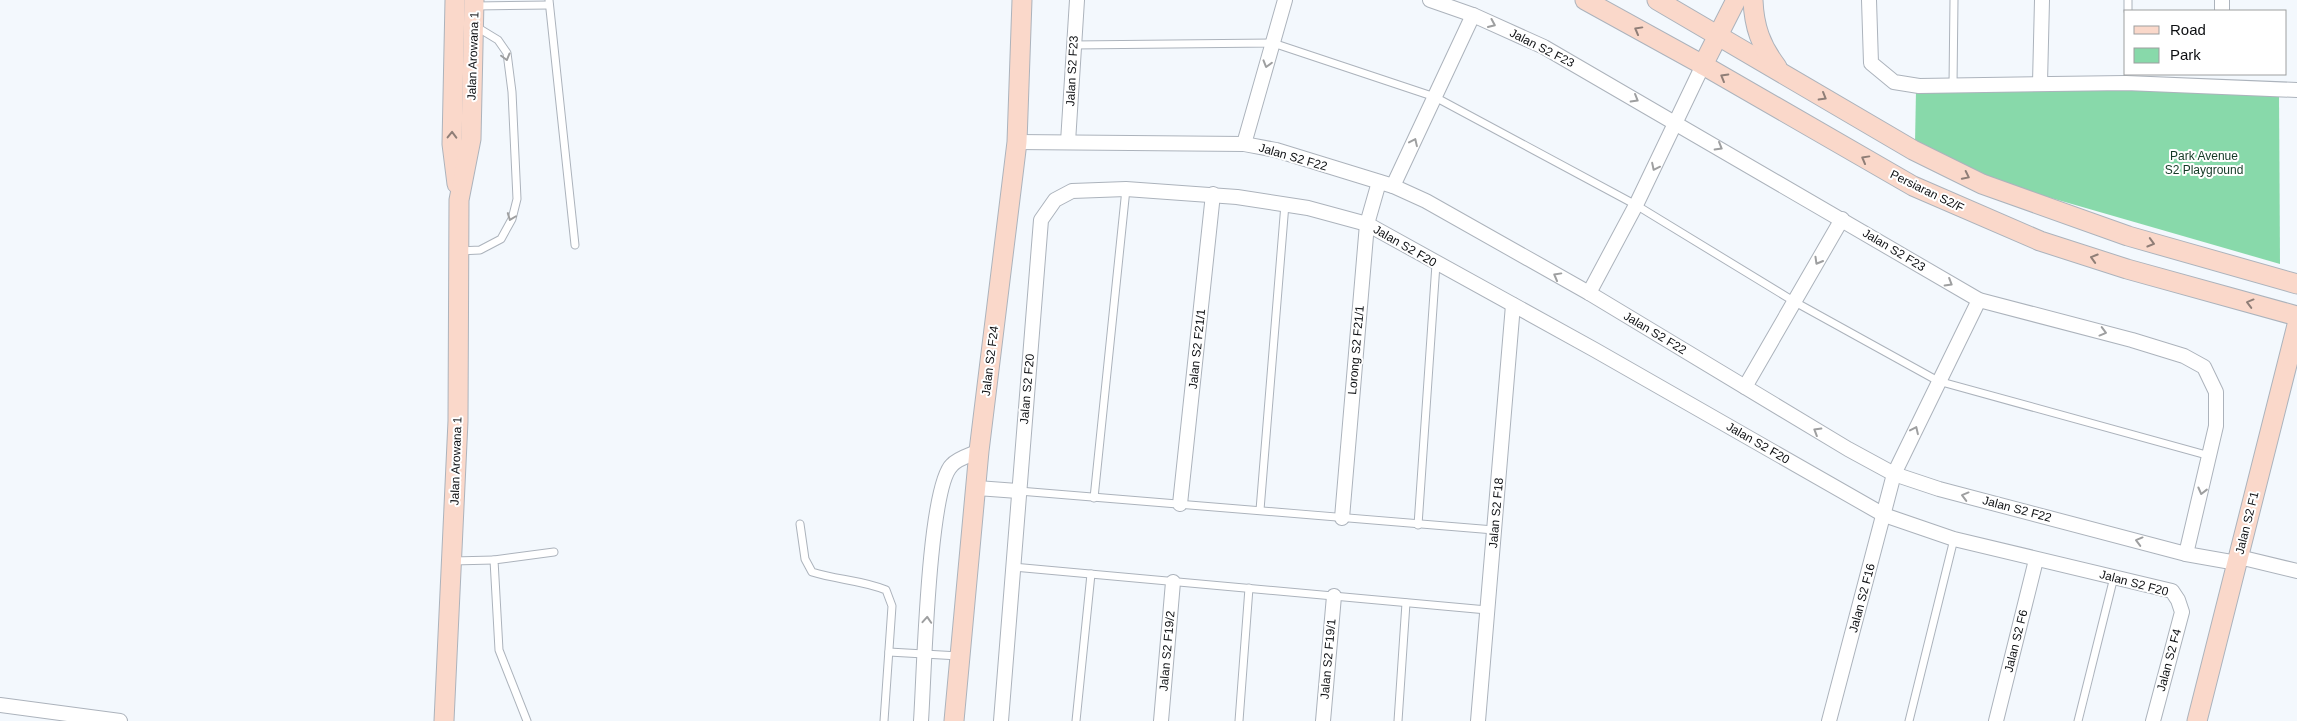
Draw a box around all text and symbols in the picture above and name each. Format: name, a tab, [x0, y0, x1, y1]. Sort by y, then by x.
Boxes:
legend	[2124, 10, 2287, 75]
street label: Jalan Arowana 1	[464, 11, 482, 101]
one-way arrow	[1487, 17, 1496, 28]
text: Road	[2170, 21, 2206, 38]
street label: Jalan S2 F23	[1507, 26, 1577, 70]
one-way arrow	[1635, 26, 1644, 36]
street label: Jalan S2 F23	[1063, 35, 1081, 107]
text: Park	[2170, 46, 2201, 63]
one-way arrow	[501, 52, 511, 60]
one-way arrow	[1263, 59, 1273, 67]
one-way arrow	[1721, 74, 1730, 84]
one-way arrow	[1818, 91, 1827, 101]
one-way arrow	[1630, 93, 1639, 103]
one-way arrow	[447, 130, 457, 138]
one-way arrow	[1407, 138, 1418, 147]
street label: Jalan S2 F22	[1257, 141, 1329, 174]
one-way arrow	[1713, 141, 1722, 151]
park label: Park Avenue S2 Playground	[2165, 149, 2243, 177]
one-way arrow	[1861, 155, 1870, 165]
one-way arrow	[1651, 162, 1661, 171]
street label: Persiaran S2/F	[1888, 167, 1966, 215]
one-way arrow	[1960, 169, 1969, 179]
one-way arrow	[507, 213, 517, 221]
street label: Jalan S2 F20	[1371, 222, 1439, 270]
street label: Jalan S2 F23	[1860, 226, 1928, 274]
one-way arrow	[2147, 237, 2155, 248]
one-way arrow	[2090, 254, 2098, 264]
one-way arrow	[1814, 256, 1824, 265]
one-way arrow	[1554, 272, 1563, 282]
one-way arrow	[1944, 276, 1953, 286]
one-way arrow	[2246, 298, 2255, 308]
street label: Lorong S2 F21/1	[1345, 305, 1367, 395]
street label: Jalan S2 F21/1	[1186, 308, 1208, 390]
street label: Jalan S2 F22	[1621, 309, 1689, 357]
street label: Jalan S2 F24	[979, 325, 1001, 397]
one-way arrow	[2099, 326, 2108, 337]
street label: Jalan S2 F20	[1017, 353, 1037, 425]
street label: Jalan Arowana 1	[447, 416, 465, 506]
street label: Jalan S2 F20	[1724, 419, 1792, 467]
one-way arrow	[1908, 426, 1919, 435]
one-way arrow	[1814, 427, 1823, 437]
street label: Jalan S2 F18	[1486, 477, 1506, 549]
one-way arrow	[2197, 487, 2208, 495]
street label: Jalan S2 F1	[2232, 490, 2262, 556]
one-way arrow	[1961, 491, 1969, 502]
street label: Jalan S2 F22	[1981, 493, 2053, 525]
one-way arrow	[2136, 537, 2144, 547]
street label: Jalan S2 F16	[1846, 562, 1878, 634]
street label: Jalan S2 F20	[2098, 567, 2170, 599]
street label: Jalan S2 F6	[2001, 608, 2031, 674]
street label: Jalan S2 F19/2	[1157, 610, 1178, 692]
one-way arrow	[922, 616, 933, 624]
street label: Jalan S2 F19/1	[1318, 618, 1339, 700]
street label: Jalan S2 F4	[2154, 627, 2184, 693]

